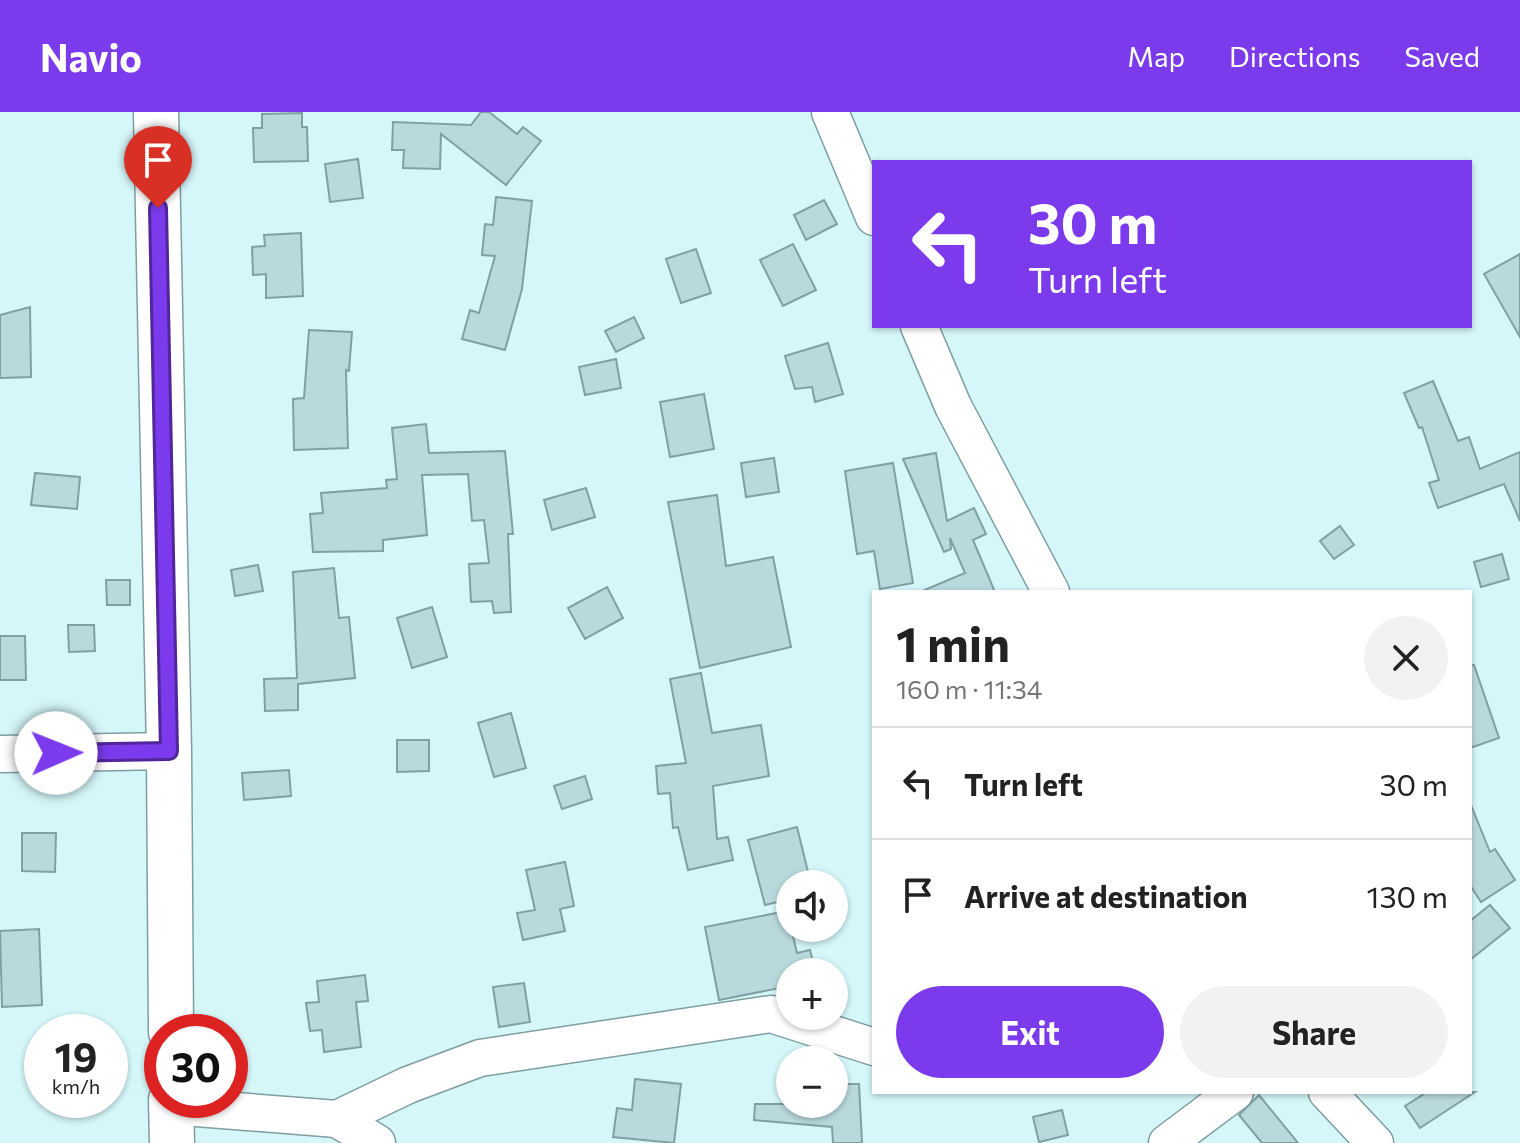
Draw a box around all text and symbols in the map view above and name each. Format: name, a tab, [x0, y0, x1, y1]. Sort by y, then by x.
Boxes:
text: Navio	[40, 33, 142, 80]
text: Map	[1127, 39, 1185, 73]
text: Directions	[1229, 39, 1360, 73]
text: Saved	[1404, 39, 1480, 73]
pin	[124, 126, 192, 208]
icon: arrive	[136, 138, 180, 182]
text: 30 m	[1028, 187, 1157, 256]
icon: left	[896, 192, 1000, 296]
text: Turn left	[1028, 256, 1167, 300]
text: 1 min	[896, 613, 1010, 672]
button: close	[1364, 616, 1448, 700]
text: 160 m · 11:34	[896, 673, 1042, 704]
position arrow	[14, 711, 98, 795]
icon: left	[896, 761, 940, 805]
text: Turn left	[964, 765, 1083, 802]
text: 30 m	[1379, 765, 1448, 802]
map controls	[776, 870, 848, 1118]
button: sound	[776, 870, 848, 942]
icon: arrive	[896, 873, 940, 917]
text: Arrive at destination	[964, 877, 1248, 914]
text: 130 m	[1367, 877, 1448, 914]
button: +	[776, 958, 848, 1030]
button: Exit	[896, 986, 1164, 1078]
button: Share	[1180, 986, 1448, 1078]
speed limit sign: 30	[144, 1014, 248, 1118]
text: 19	[55, 1031, 97, 1080]
button: −	[776, 1046, 848, 1118]
text: km/h	[52, 1074, 100, 1098]

